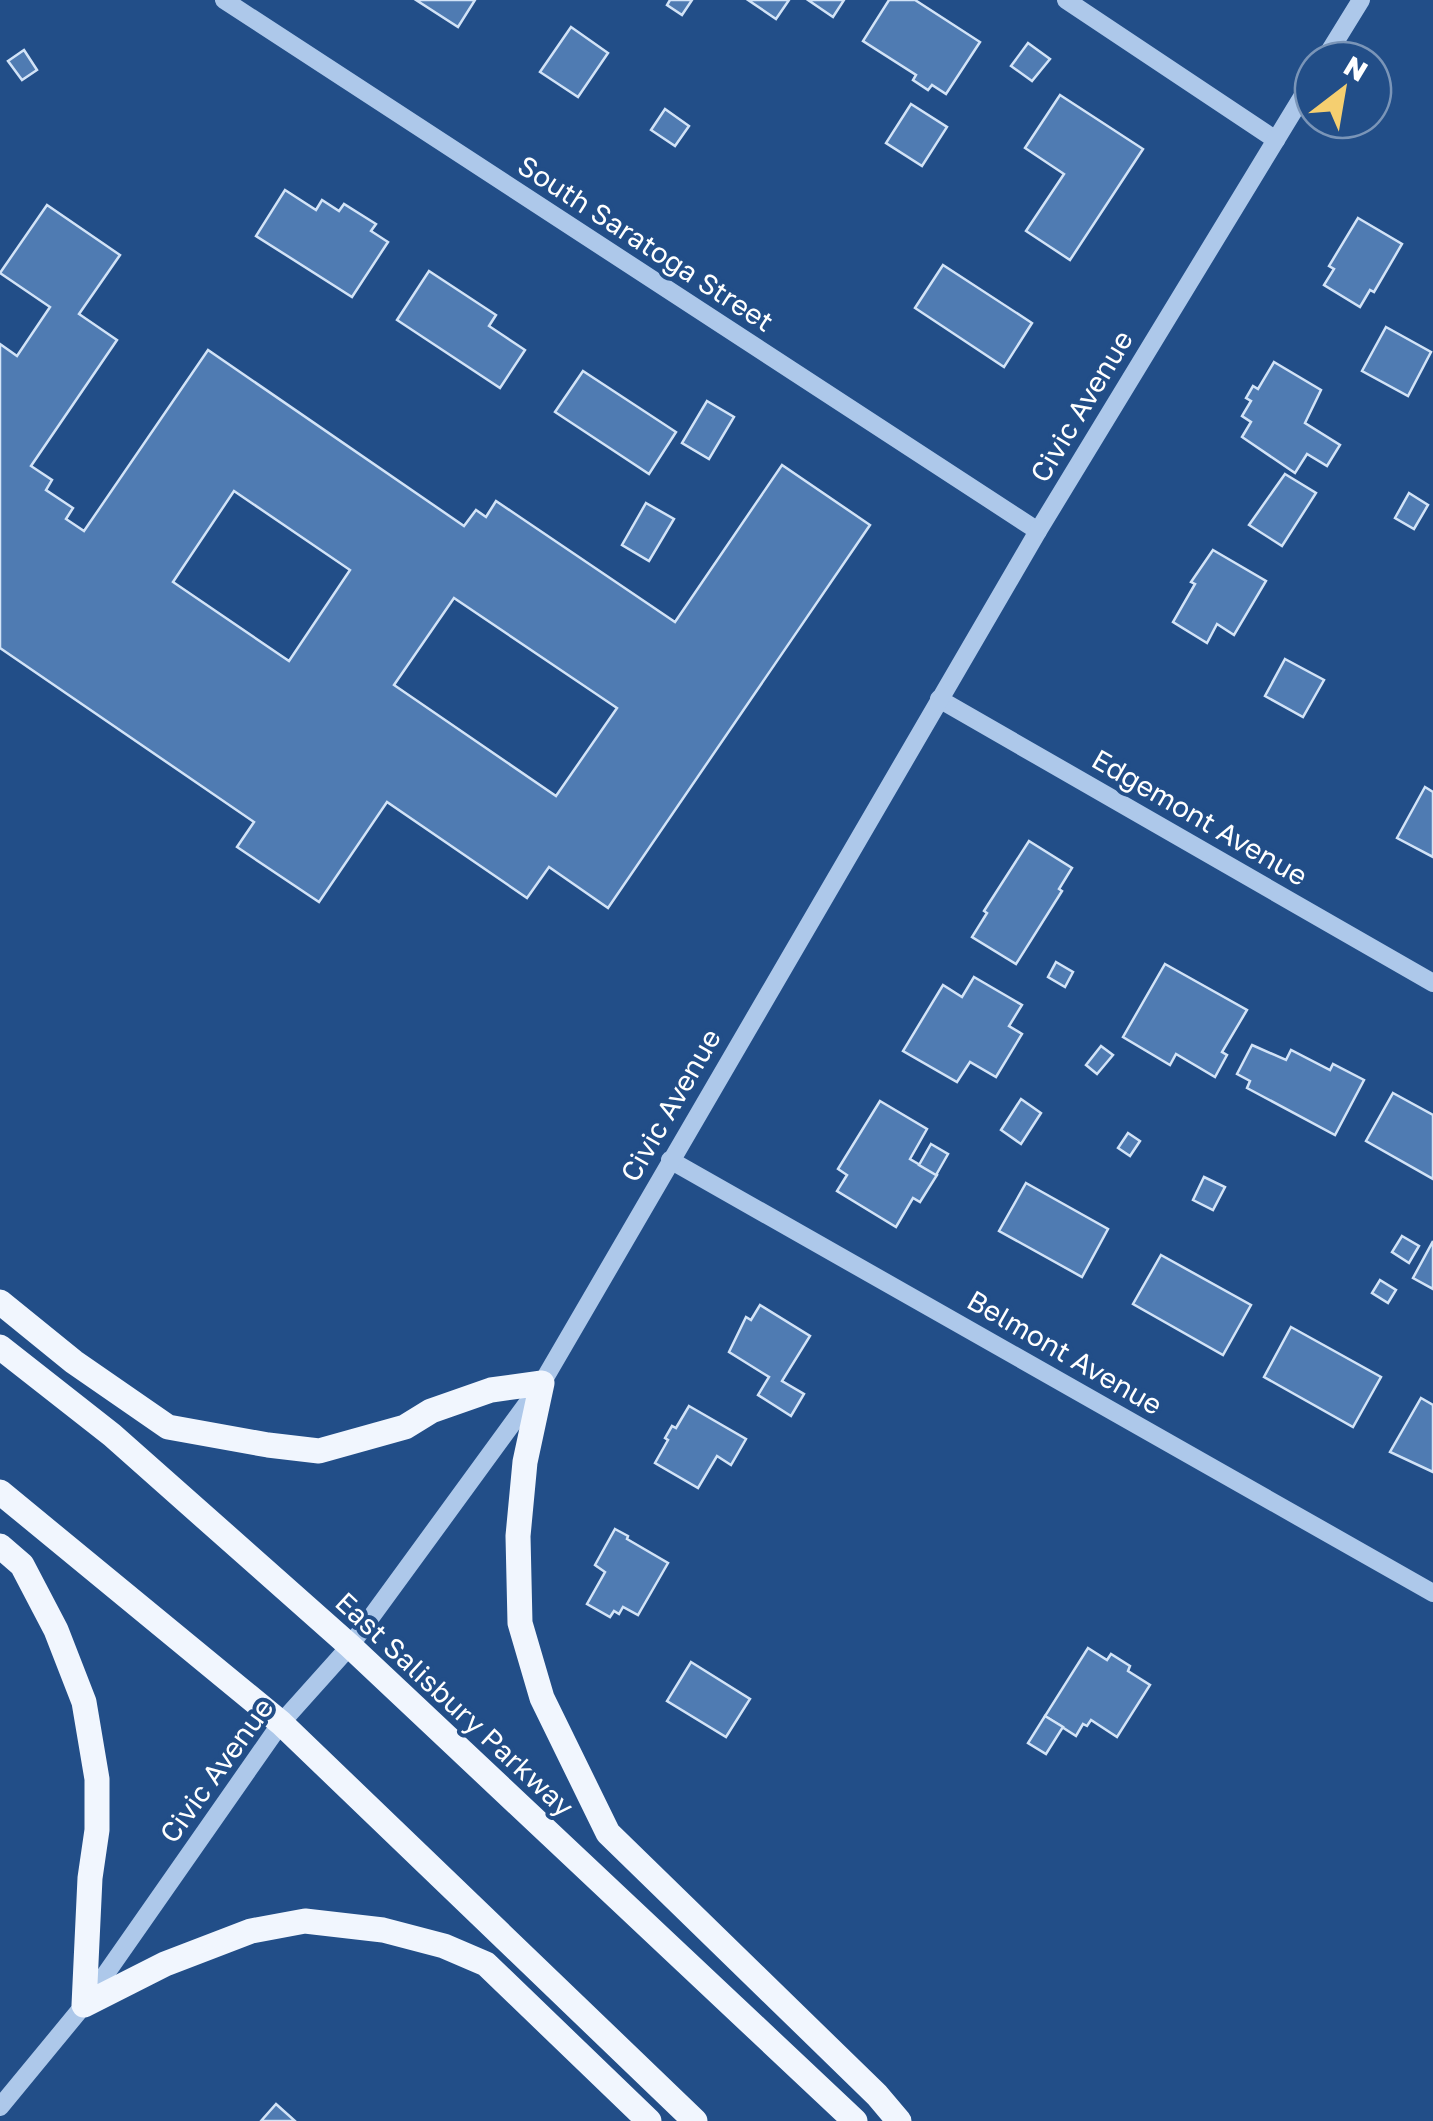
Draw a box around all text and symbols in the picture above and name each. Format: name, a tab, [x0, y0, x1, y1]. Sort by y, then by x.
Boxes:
north arrow	[1293, 40, 1393, 140]
text: N	[1339, 49, 1374, 88]
street label: South Saratoga Street	[512, 148, 780, 338]
street label: Civic Avenue	[1023, 324, 1139, 488]
street label: Edgemont Avenue	[1087, 742, 1313, 892]
street label: Civic Avenue	[613, 1023, 727, 1187]
street label: Belmont Avenue	[962, 1283, 1168, 1421]
street label: East Salisbury Parkway	[329, 1585, 581, 1823]
street label: Civic Avenue	[152, 1691, 280, 1849]

